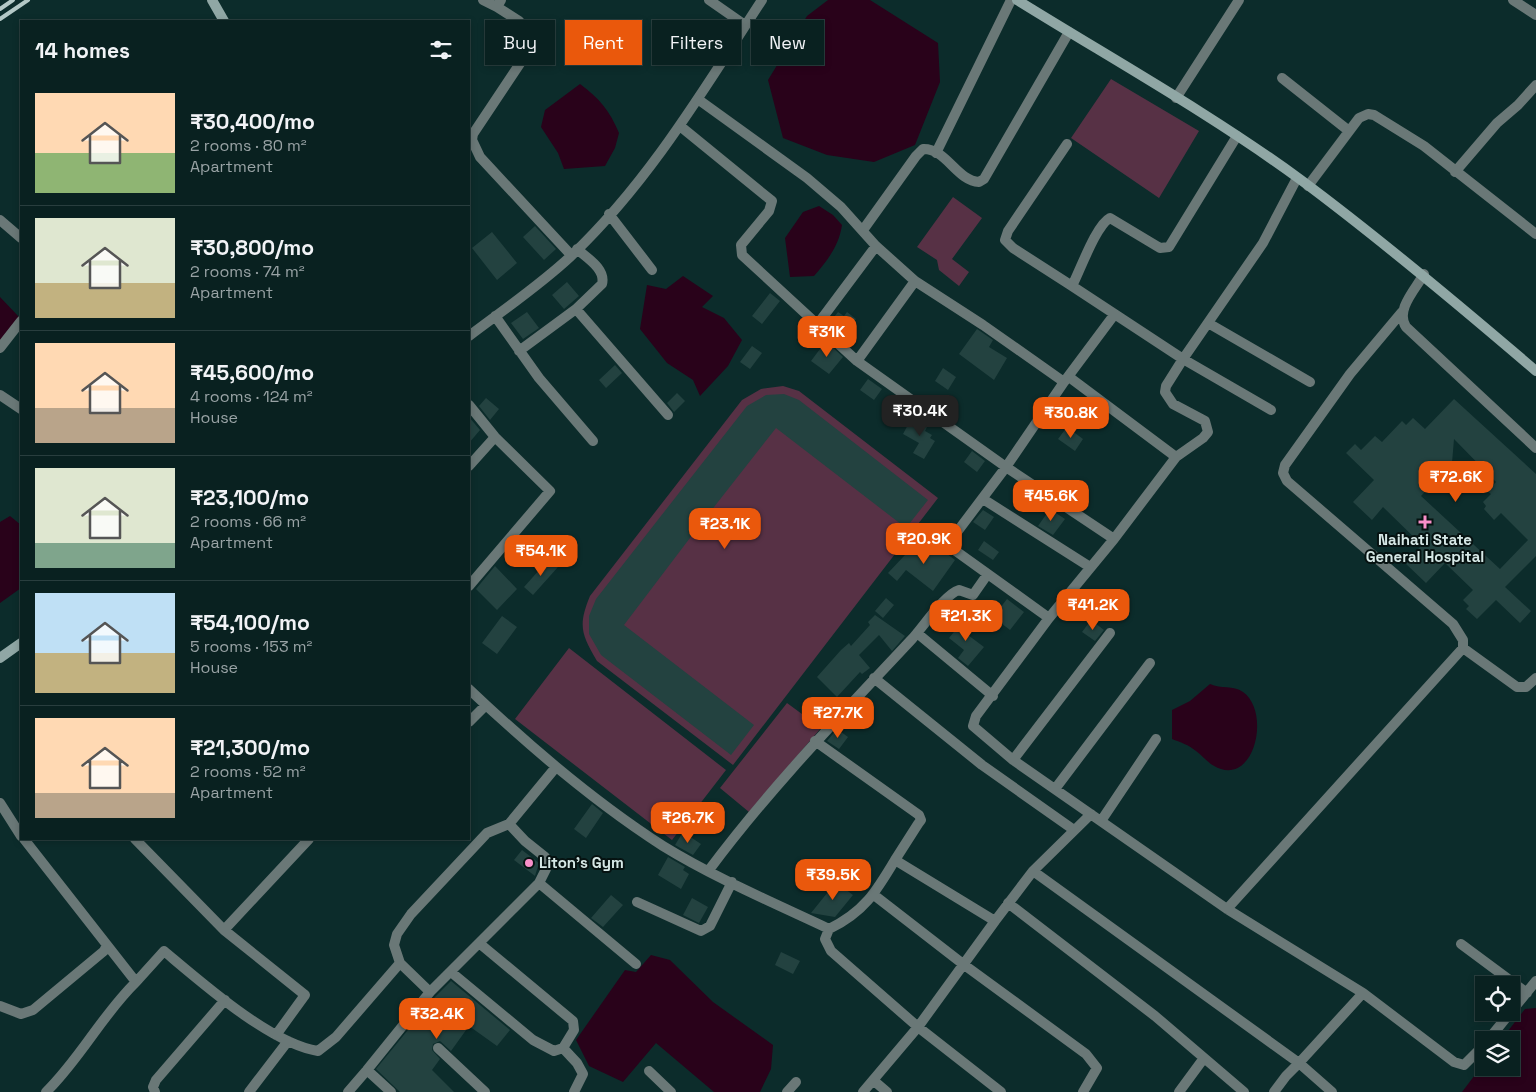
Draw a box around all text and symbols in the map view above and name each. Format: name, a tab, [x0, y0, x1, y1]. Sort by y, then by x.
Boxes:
chip: Buy	[485, 20, 555, 65]
chip: Rent	[565, 20, 642, 65]
chip: Filters	[652, 20, 741, 65]
chip: New	[751, 20, 824, 65]
icon: filters	[427, 36, 455, 64]
text: 14 homes	[35, 37, 130, 64]
text: ₹30,400/mo	[190, 108, 315, 135]
icon: home	[75, 113, 135, 173]
text: 2 rooms · 80 m²	[190, 135, 307, 156]
text: Apartment	[190, 156, 273, 177]
text: ₹30,800/mo	[190, 234, 314, 261]
icon: home	[75, 238, 135, 298]
text: 2 rooms · 74 m²	[190, 261, 305, 282]
text: Apartment	[190, 282, 273, 303]
pin: ₹31K	[797, 316, 857, 358]
text: ₹31K	[809, 321, 845, 342]
text: ₹45,600/mo	[190, 359, 314, 386]
icon: home	[75, 363, 135, 423]
text: 4 rooms · 124 m²	[190, 386, 313, 407]
pin: ₹30.4K	[879, 394, 961, 437]
pin: ₹30.8K	[1030, 396, 1112, 439]
text: ₹30.4K	[893, 400, 947, 421]
text: ₹30.8K	[1044, 402, 1098, 423]
text: House	[190, 407, 238, 428]
pin: ₹72.6K	[1415, 460, 1497, 503]
text: ₹72.6K	[1430, 466, 1482, 487]
pin: ₹45.6K	[1010, 480, 1092, 522]
text: ₹23,100/mo	[190, 484, 309, 511]
text: ₹45.6K	[1024, 485, 1078, 506]
icon: home	[75, 488, 135, 548]
pin: ₹23.1K	[684, 508, 766, 550]
text: 2 rooms · 66 m²	[190, 511, 306, 532]
text: ₹23.1K	[700, 513, 750, 534]
marker: Naihati State General Hospital	[1418, 515, 1432, 529]
pin: ₹20.9K	[883, 522, 965, 565]
text: ₹20.9K	[897, 528, 951, 549]
place label: Naihati State General Hospital	[1366, 530, 1484, 566]
text: Apartment	[190, 532, 273, 553]
pin: ₹54.1K	[500, 534, 582, 577]
text: ₹54.1K	[516, 540, 566, 561]
pin: ₹41.2K	[1052, 588, 1134, 631]
text: ₹41.2K	[1067, 594, 1119, 615]
pin: ₹21.3K	[925, 600, 1007, 642]
text: ₹21.3K	[940, 605, 992, 626]
text: ₹54,100/mo	[190, 609, 310, 636]
icon: home	[75, 613, 135, 673]
text: 5 rooms · 153 m²	[190, 636, 312, 657]
text: House	[190, 657, 238, 678]
pin: ₹27.7K	[797, 696, 879, 739]
text: ₹27.7K	[813, 702, 863, 723]
text: ₹21,300/mo	[190, 734, 310, 761]
icon: home	[75, 738, 135, 798]
text: 2 rooms · 52 m²	[190, 761, 306, 782]
text: Apartment	[190, 782, 273, 803]
pin: ₹26.7K	[647, 802, 729, 844]
text: ₹26.7K	[662, 807, 714, 828]
place label: Liton's Gym	[539, 853, 624, 872]
marker: Liton's Gym	[523, 857, 535, 869]
pin: ₹39.5K	[792, 858, 874, 901]
text: ₹39.5K	[806, 864, 860, 885]
map controls	[1475, 976, 1520, 1076]
button: locate	[1475, 976, 1520, 1021]
pin: ₹32.4K	[396, 998, 478, 1040]
text: ₹32.4K	[410, 1003, 464, 1024]
button: layers	[1475, 1031, 1520, 1076]

